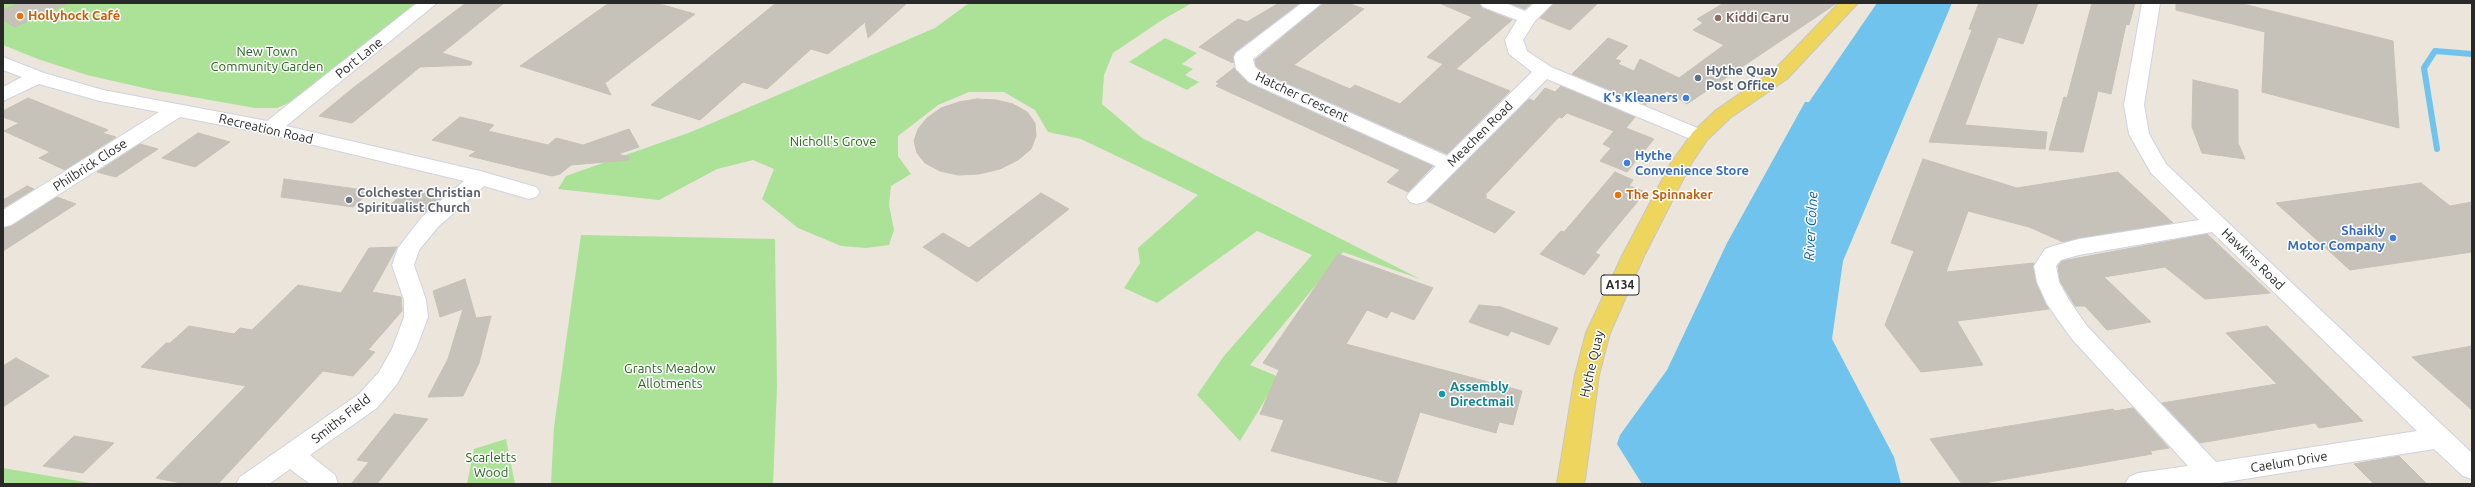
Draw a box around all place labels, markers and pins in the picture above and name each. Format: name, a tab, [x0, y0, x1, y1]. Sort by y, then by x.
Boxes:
place label: Hollyhock Café	[28, 8, 120, 24]
place label: Kiddi Caru	[1726, 10, 1789, 26]
marker: Hollyhock Café	[15, 11, 25, 21]
marker: Kiddi Caru	[1713, 13, 1723, 23]
place label: Hythe Quay Post Office	[1706, 63, 1778, 94]
marker: Hythe Quay Post Office	[1693, 73, 1703, 83]
place label: K's Kleaners	[1603, 90, 1678, 106]
marker: K's Kleaners	[1681, 93, 1691, 103]
place label: Hythe Convenience Store	[1635, 148, 1749, 179]
marker: Hythe Convenience Store	[1622, 158, 1632, 168]
place label: Colchester Christian Spiritualist Church	[357, 185, 481, 216]
place label: The Spinnaker	[1626, 187, 1713, 203]
marker: The Spinnaker	[1613, 190, 1623, 200]
marker: Colchester Christian Spiritualist Church	[344, 195, 354, 205]
place label: Shaikly Motor Company	[2288, 223, 2385, 254]
marker: Shaikly Motor Company	[2388, 233, 2398, 243]
place label: Assembly Directmail	[1450, 379, 1514, 410]
marker: Assembly Directmail	[1437, 389, 1447, 399]

